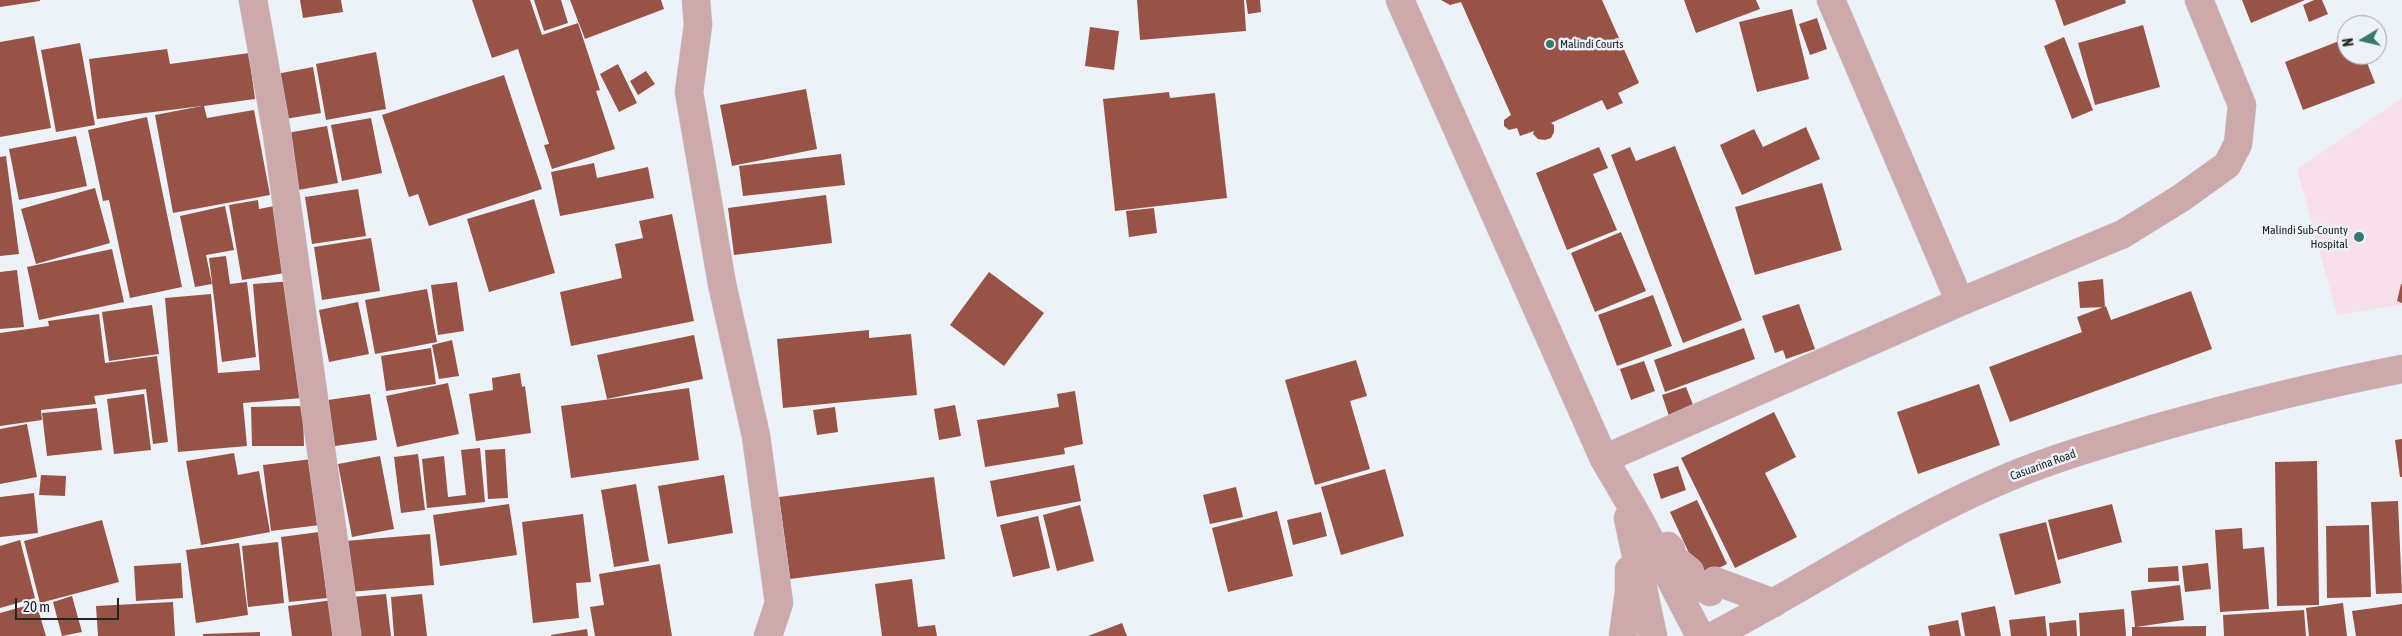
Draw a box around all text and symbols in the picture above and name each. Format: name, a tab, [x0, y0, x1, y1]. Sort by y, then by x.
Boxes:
north arrow	[2337, 15, 2387, 65]
place label: Malindi Courts	[1560, 37, 1623, 51]
text: N	[2340, 37, 2357, 48]
marker: Malindi Courts	[1544, 38, 1556, 50]
place label: Malindi Sub-County Hospital	[2262, 223, 2348, 251]
marker: Malindi Sub-County Hospital	[2352, 230, 2366, 244]
street label: Casuarina Road	[2008, 446, 2078, 484]
scale bar	[18, 588, 121, 620]
text: 20 m	[23, 598, 50, 615]

